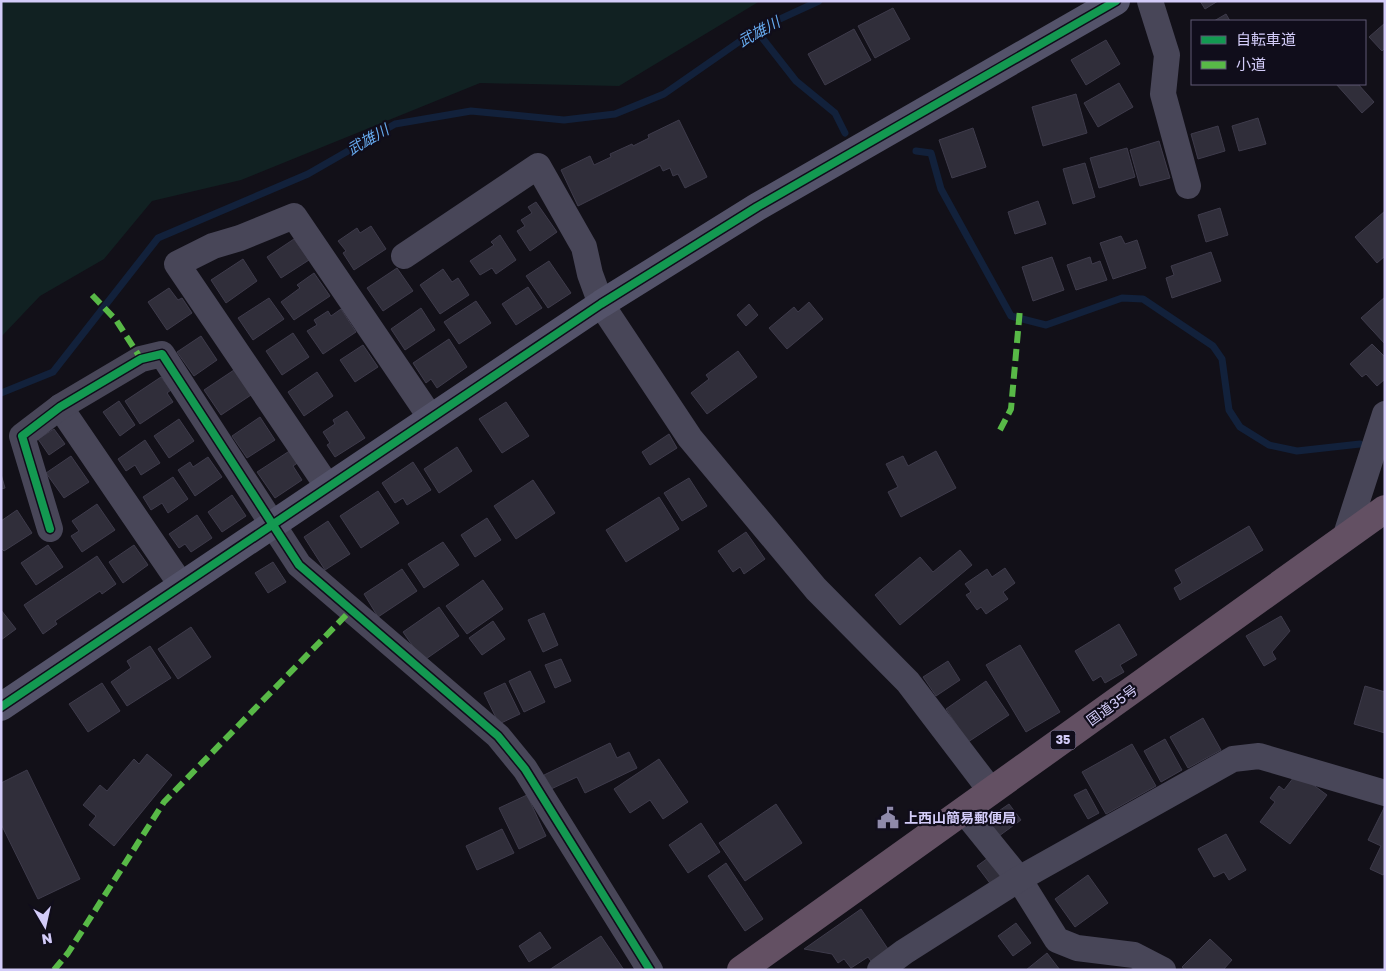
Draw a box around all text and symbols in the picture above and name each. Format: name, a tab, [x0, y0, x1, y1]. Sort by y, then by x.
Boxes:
water label: 武雄川	[734, 11, 784, 50]
legend	[1191, 20, 1366, 85]
text: 自転車道	[1236, 30, 1296, 48]
text: 小道	[1236, 55, 1266, 73]
water label: 武雄川	[344, 119, 393, 158]
street label: 国道35号	[1083, 681, 1140, 729]
road number: 35	[1050, 730, 1076, 750]
public building icon: 上西山簡易郵便局	[875, 805, 901, 831]
place label: 上西山簡易郵便局	[904, 809, 1016, 826]
north arrow	[20, 901, 70, 951]
text: N	[41, 930, 54, 949]

